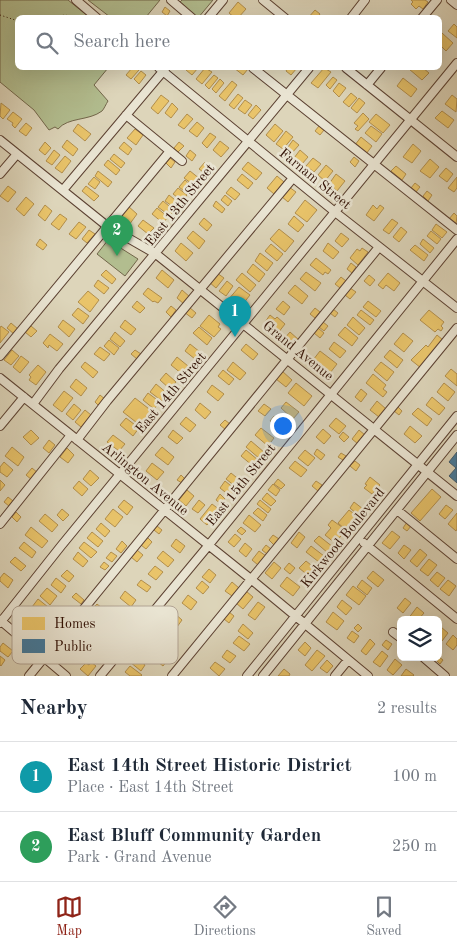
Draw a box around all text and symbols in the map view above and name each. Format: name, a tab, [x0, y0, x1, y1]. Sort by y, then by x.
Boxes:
search box	[15, 15, 442, 70]
icon: search	[33, 29, 61, 57]
text: Search here	[73, 33, 170, 52]
street label: Farnam Street	[276, 146, 354, 212]
street label: East 13th Street	[143, 161, 217, 249]
pin: 2	[101, 215, 133, 256]
pin: 1	[219, 296, 251, 337]
street label: Grand Avenue	[260, 318, 336, 384]
street label: East 14th Street	[133, 350, 209, 436]
your location	[270, 413, 296, 439]
street label: Arlington Avenue	[99, 440, 191, 518]
street label: East 15th Street	[204, 441, 278, 529]
street label: Kirkwood Boulevard	[299, 485, 387, 591]
legend	[12, 606, 178, 664]
map controls	[397, 616, 442, 661]
button: layers	[397, 616, 442, 661]
text: Homes	[54, 617, 96, 631]
text: Public	[54, 640, 92, 654]
text: Nearby	[20, 698, 88, 719]
text: 2 results	[377, 701, 437, 717]
text: East 14th Street Historic District	[67, 757, 352, 776]
text: 1	[31, 769, 41, 785]
text: 100 m	[392, 769, 437, 785]
text: Place · East 14th Street	[67, 780, 234, 796]
text: East Bluff Community Garden	[67, 827, 321, 846]
text: 2	[31, 839, 41, 855]
text: 250 m	[392, 839, 437, 855]
text: Park · Grand Avenue	[67, 850, 212, 866]
tab: Map	[55, 893, 83, 940]
tab: Directions	[194, 893, 256, 940]
tab: Saved	[366, 893, 402, 940]

